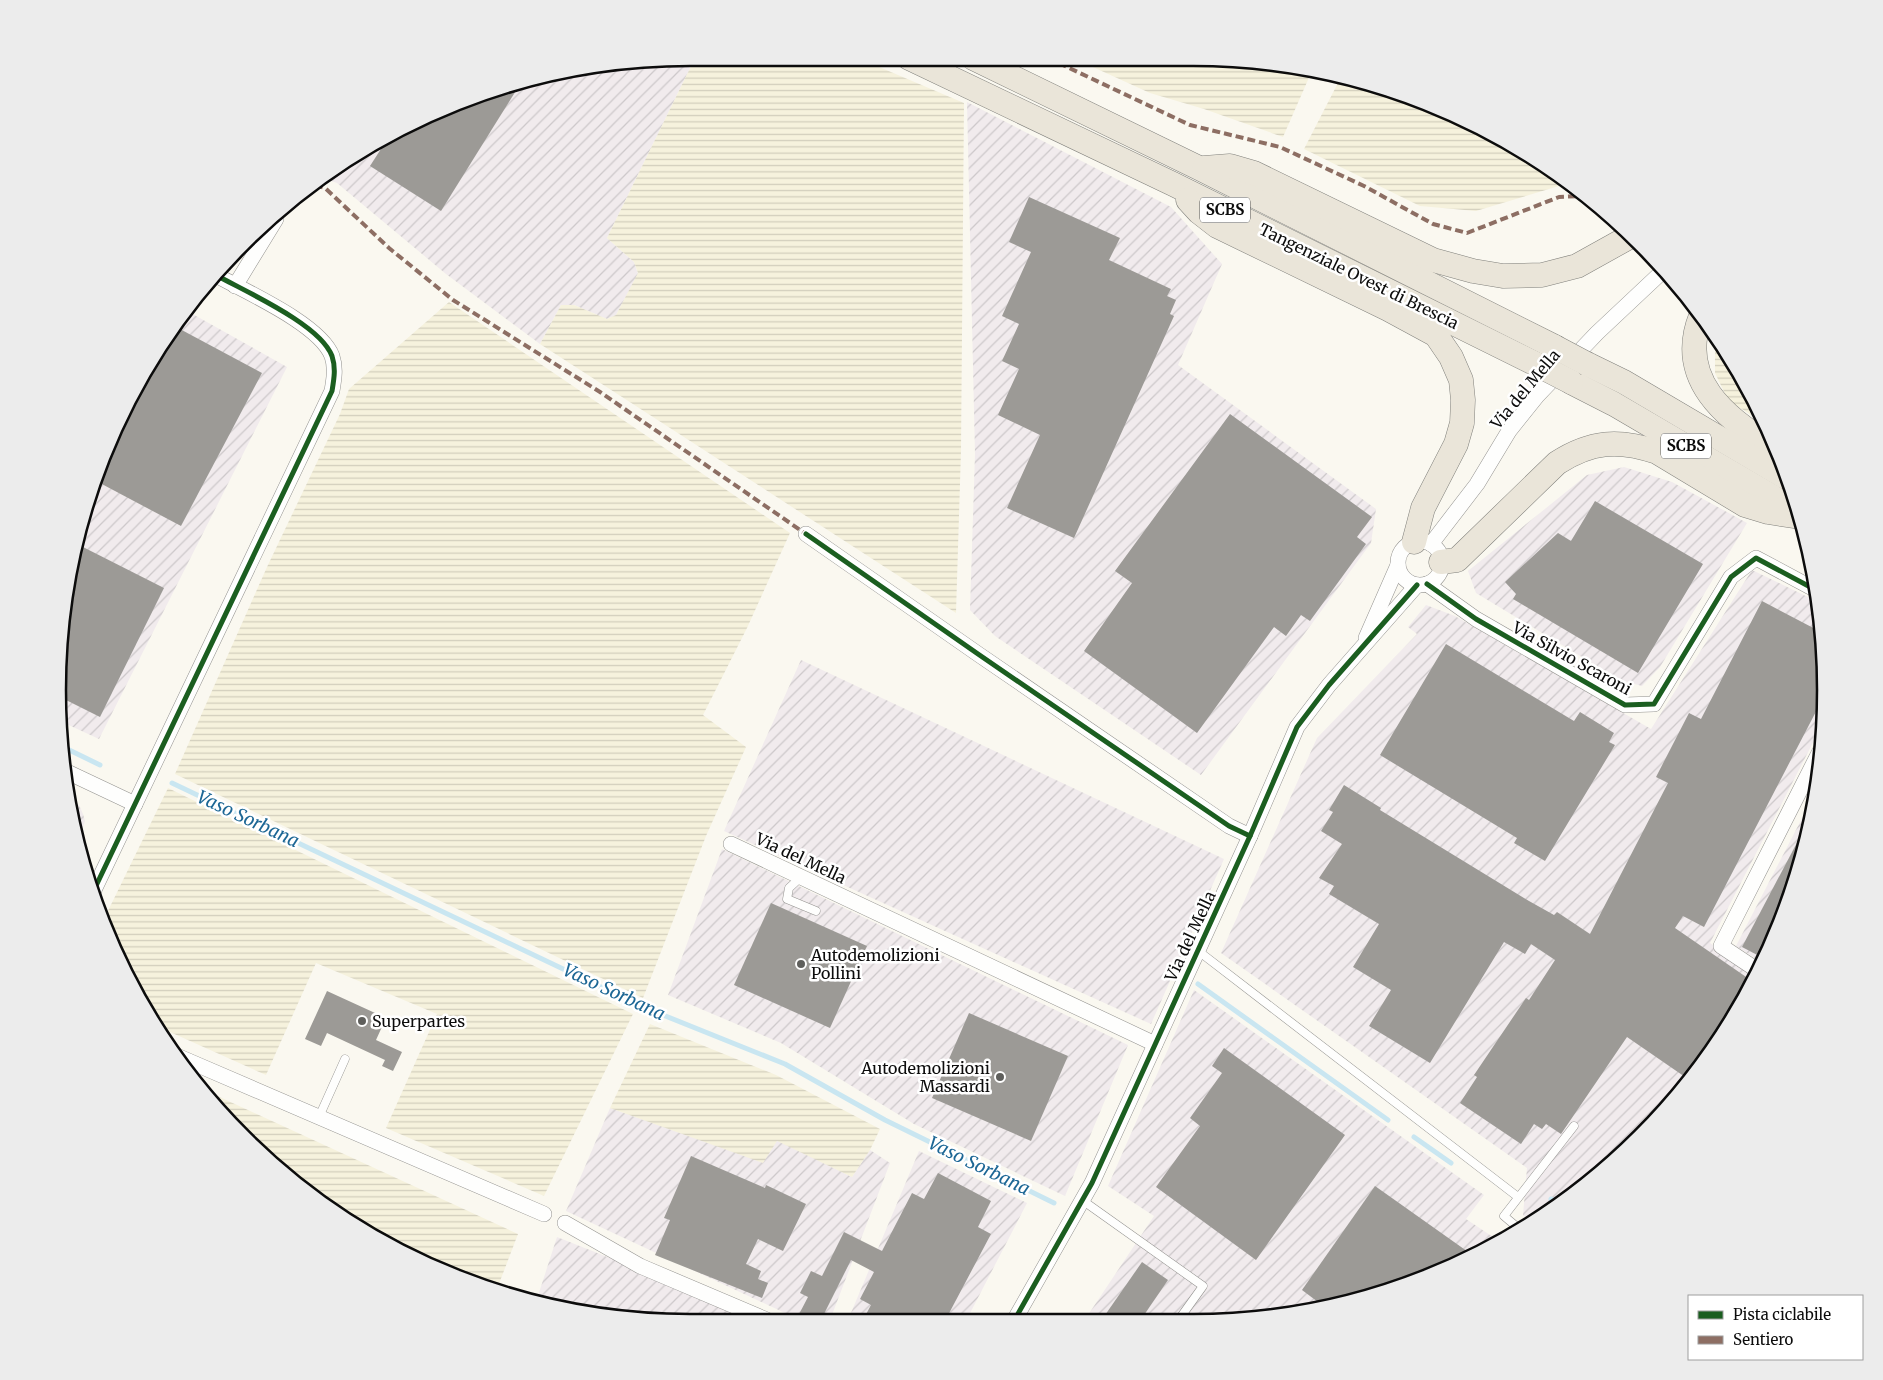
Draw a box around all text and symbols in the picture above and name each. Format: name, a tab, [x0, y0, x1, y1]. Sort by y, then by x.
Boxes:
road number: SCBS	[1200, 198, 1250, 222]
street label: Tangenziale Ovest di Brescia	[1256, 219, 1462, 333]
street label: Via del Mella	[1485, 345, 1564, 434]
road number: SCBS	[1661, 434, 1711, 458]
street label: Via Silvio Scaroni	[1508, 617, 1635, 699]
water label: Vaso Sorbana	[193, 785, 303, 852]
street label: Via del Mella	[752, 828, 850, 888]
street label: Via del Mella	[1160, 887, 1220, 985]
place label: Autodemolizioni Pollini	[810, 945, 940, 983]
water label: Vaso Sorbana	[559, 958, 669, 1025]
marker: Autodemolizioni Pollini	[795, 958, 807, 970]
place label: Superpartes	[372, 1011, 465, 1031]
marker: Superpartes	[356, 1015, 368, 1027]
place label: Autodemolizioni Massardi	[860, 1058, 990, 1096]
marker: Autodemolizioni Massardi	[994, 1071, 1006, 1083]
water label: Vaso Sorbana	[925, 1131, 1034, 1200]
legend	[1688, 1295, 1863, 1360]
text: Pista ciclabile	[1733, 1305, 1831, 1324]
text: Sentiero	[1733, 1330, 1794, 1349]

